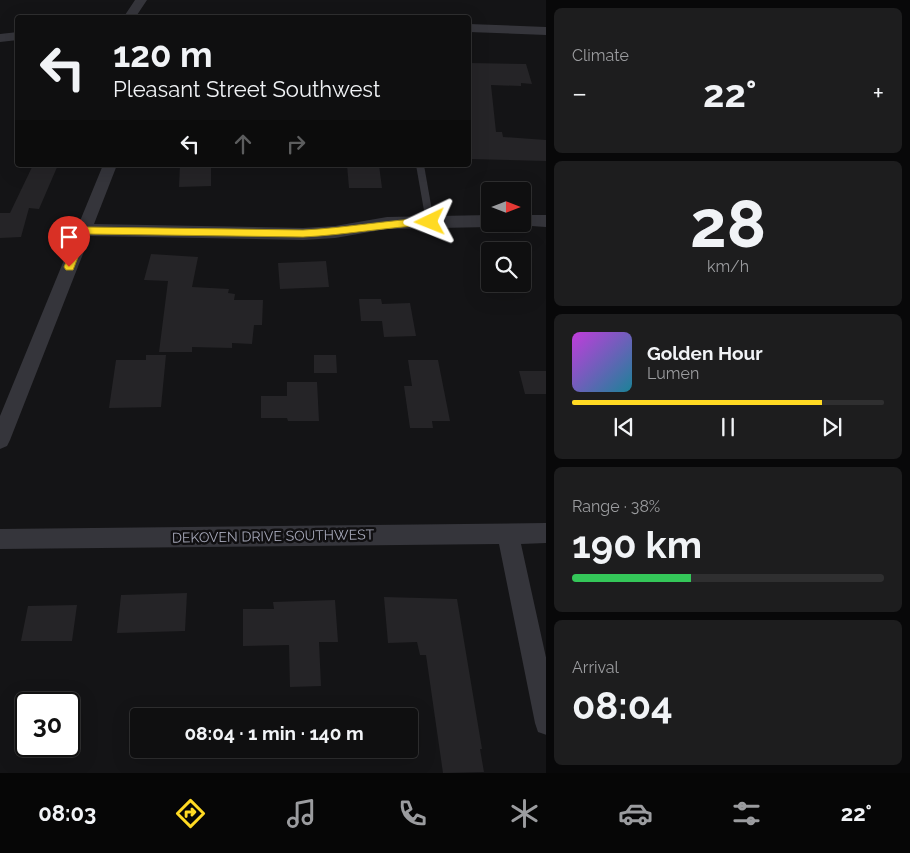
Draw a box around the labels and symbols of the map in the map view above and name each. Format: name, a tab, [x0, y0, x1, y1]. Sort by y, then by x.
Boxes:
north arrow	[481, 182, 531, 232]
position arrow	[403, 195, 455, 247]
pin	[48, 216, 90, 267]
street label: DEKOVEN DRIVE SOUTHWEST	[172, 526, 375, 546]
speed limit sign: 30	[15, 692, 80, 757]

